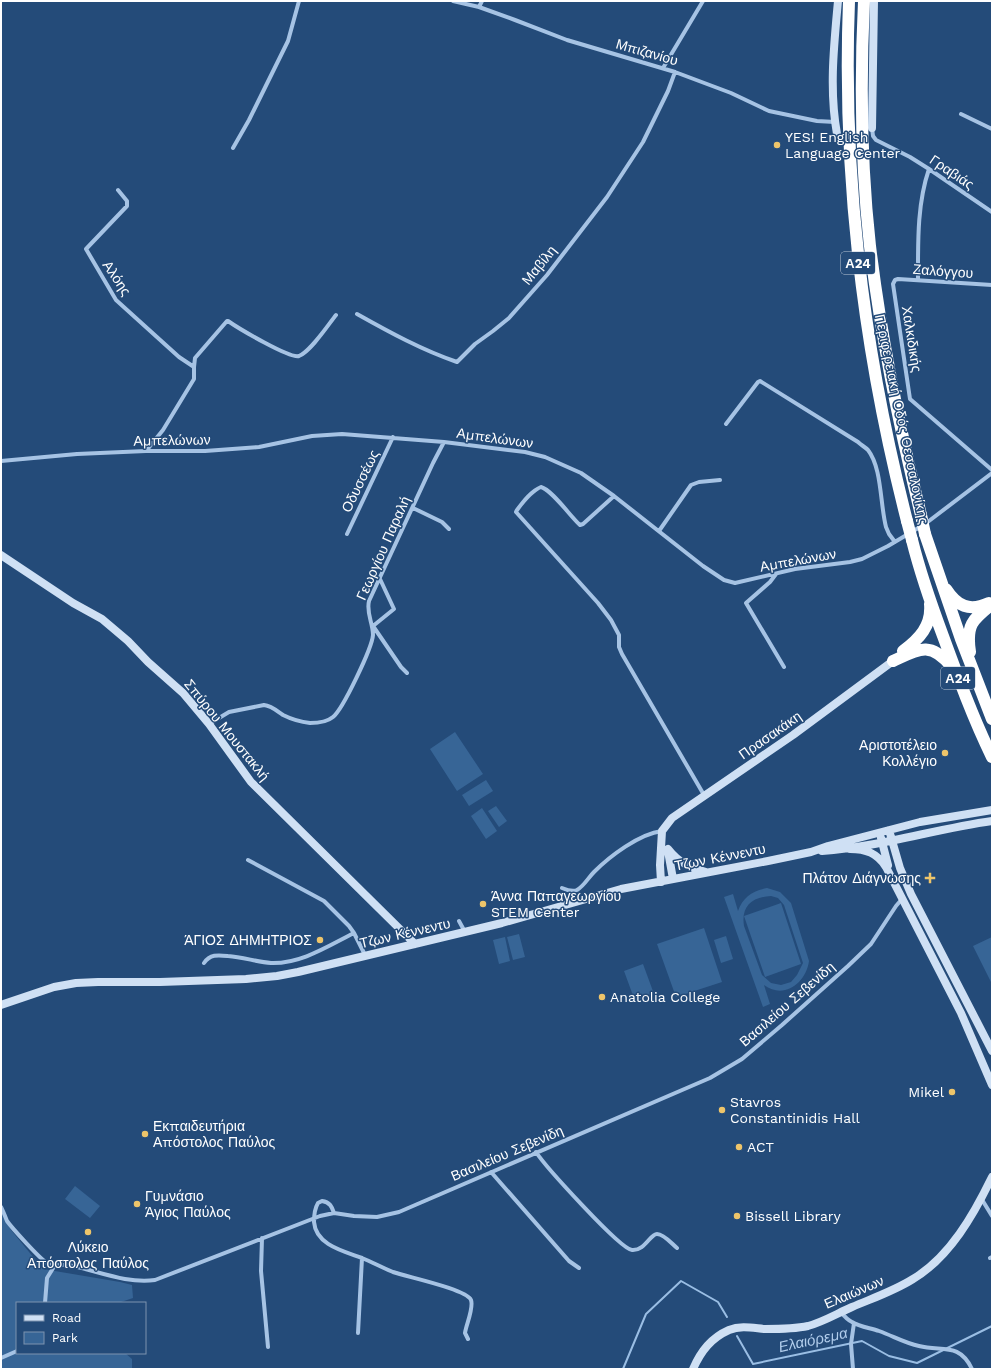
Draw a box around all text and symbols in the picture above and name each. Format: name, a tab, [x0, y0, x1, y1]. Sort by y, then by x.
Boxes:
street label: Μπιζανίου	[614, 35, 680, 69]
place label: YES! English Language Center	[785, 129, 900, 161]
marker: YES! English Language Center	[772, 140, 782, 150]
street label: Γραβιάς	[927, 151, 977, 193]
street label: Μαβίλη	[518, 242, 560, 288]
road number: Α24	[841, 252, 875, 274]
street label: Αλόης	[100, 258, 135, 299]
street label: Ζαλόγγου	[912, 261, 974, 281]
street label: Χαλκιδικής	[899, 305, 925, 374]
street label: Περιφερειακή Οδός Θεσσαλονίκης	[872, 312, 932, 526]
street label: Αμπελώνων	[456, 425, 534, 451]
street label: Αμπελώνων	[133, 431, 211, 449]
street label: Οδυσσέως	[338, 447, 382, 515]
street label: Γεωργίου Παραλή	[353, 493, 413, 603]
street label: Αμπελώνων	[759, 545, 837, 575]
road number: Α24	[941, 667, 975, 689]
street label: Σπύρου Μουστακλή	[181, 676, 273, 784]
street label: Πρασακάκη	[736, 708, 804, 762]
place label: Αριστοτέλειο Κολλέγιο	[859, 737, 937, 769]
marker: Αριστοτέλειο Κολλέγιο	[940, 748, 950, 758]
street label: Τζων Κέννεντυ	[673, 840, 767, 874]
place label: Πλάτον Διάγνωσης	[802, 870, 921, 886]
marker: Πλάτον Διάγνωσης	[924, 872, 936, 884]
place label: Άννα Παπαγεωργίου STEM Center	[491, 888, 621, 920]
marker: Άννα Παπαγεωργίου STEM Center	[478, 899, 488, 909]
street label: Τζων Κέννεντυ	[358, 915, 452, 951]
place label: ΆΓΙΟΣ ΔΗΜΗΤΡΙΟΣ	[184, 932, 312, 948]
marker: ΆΓΙΟΣ ΔΗΜΗΤΡΙΟΣ	[315, 935, 325, 945]
street label: Βασιλείου Σεβενίδη	[736, 958, 838, 1050]
place label: Anatolia College	[610, 989, 720, 1005]
marker: Anatolia College	[597, 992, 607, 1002]
place label: Mikel	[908, 1084, 945, 1100]
marker: Mikel	[947, 1087, 957, 1097]
place label: Stavros Constantinidis Hall	[730, 1094, 860, 1126]
marker: Stavros Constantinidis Hall	[717, 1105, 727, 1115]
place label: Εκπαιδευτήρια Απόστολος Παύλος	[153, 1118, 275, 1150]
street label: Βασιλείου Σεβενίδη	[448, 1122, 566, 1184]
marker: Εκπαιδευτήρια Απόστολος Παύλος	[140, 1129, 150, 1139]
place label: ACT	[747, 1139, 775, 1155]
marker: ACT	[734, 1142, 744, 1152]
place label: Γυμνάσιο Άγιος Παύλος	[145, 1188, 231, 1220]
marker: Γυμνάσιο Άγιος Παύλος	[132, 1199, 142, 1209]
place label: Bissell Library	[745, 1208, 842, 1224]
marker: Bissell Library	[732, 1211, 742, 1221]
marker: Λύκειο Απόστολος Παύλος	[83, 1227, 93, 1237]
place label: Λύκειο Απόστολος Παύλος	[27, 1239, 149, 1271]
street label: Ελαιώνων	[822, 1272, 886, 1312]
legend	[16, 1302, 146, 1354]
text: Road	[52, 1311, 81, 1325]
water label: Ελαιόρεμα	[777, 1324, 850, 1356]
text: Park	[52, 1331, 78, 1345]

